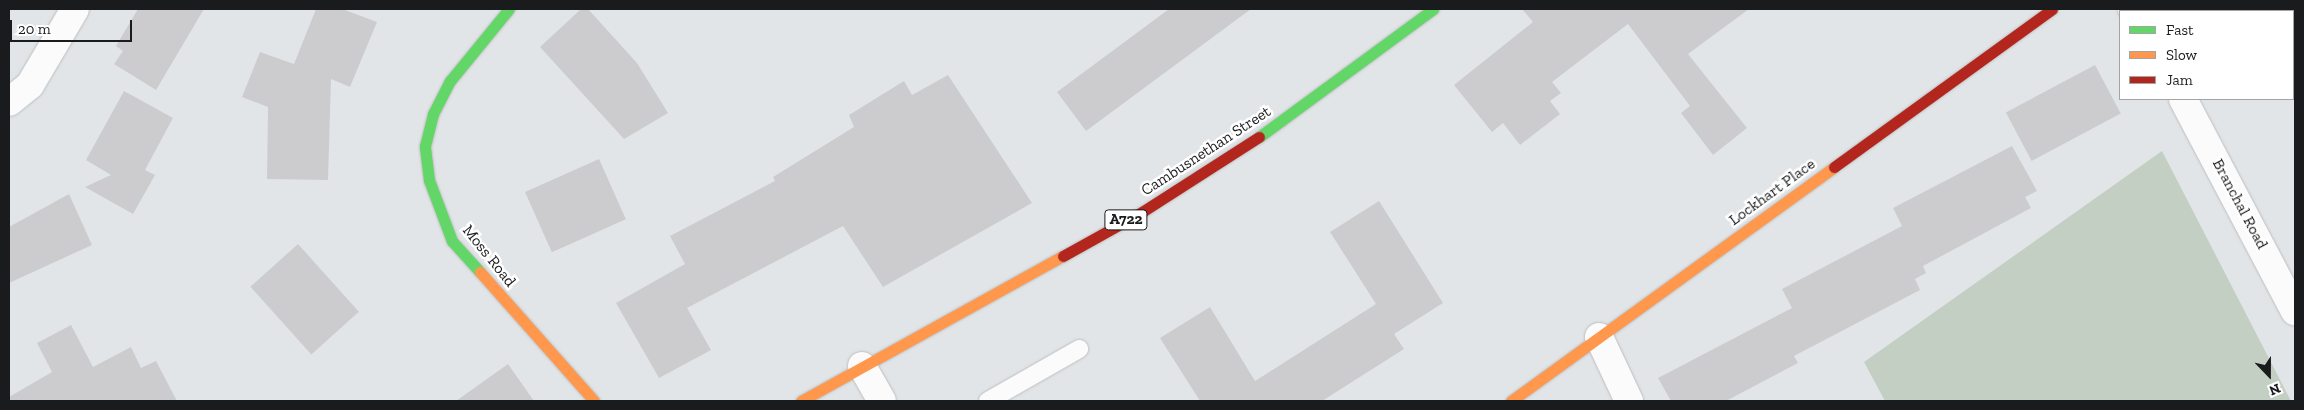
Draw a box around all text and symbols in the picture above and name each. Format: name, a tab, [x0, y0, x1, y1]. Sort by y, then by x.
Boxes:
scale bar	[12, 10, 135, 42]
legend	[2119, 10, 2294, 100]
text: 20 m	[18, 20, 51, 38]
text: Fast	[2166, 21, 2194, 39]
text: Slow	[2166, 46, 2197, 64]
text: Jam	[2166, 71, 2193, 89]
street label: Cambusnethan Street	[1138, 102, 1274, 200]
street label: Lockhart Place	[1725, 154, 1819, 230]
street label: Branchal Road	[2208, 156, 2272, 252]
road number: A722	[1104, 208, 1148, 232]
street label: Moss Road	[458, 221, 520, 291]
north arrow	[2244, 350, 2294, 400]
text: N	[2267, 379, 2283, 399]

